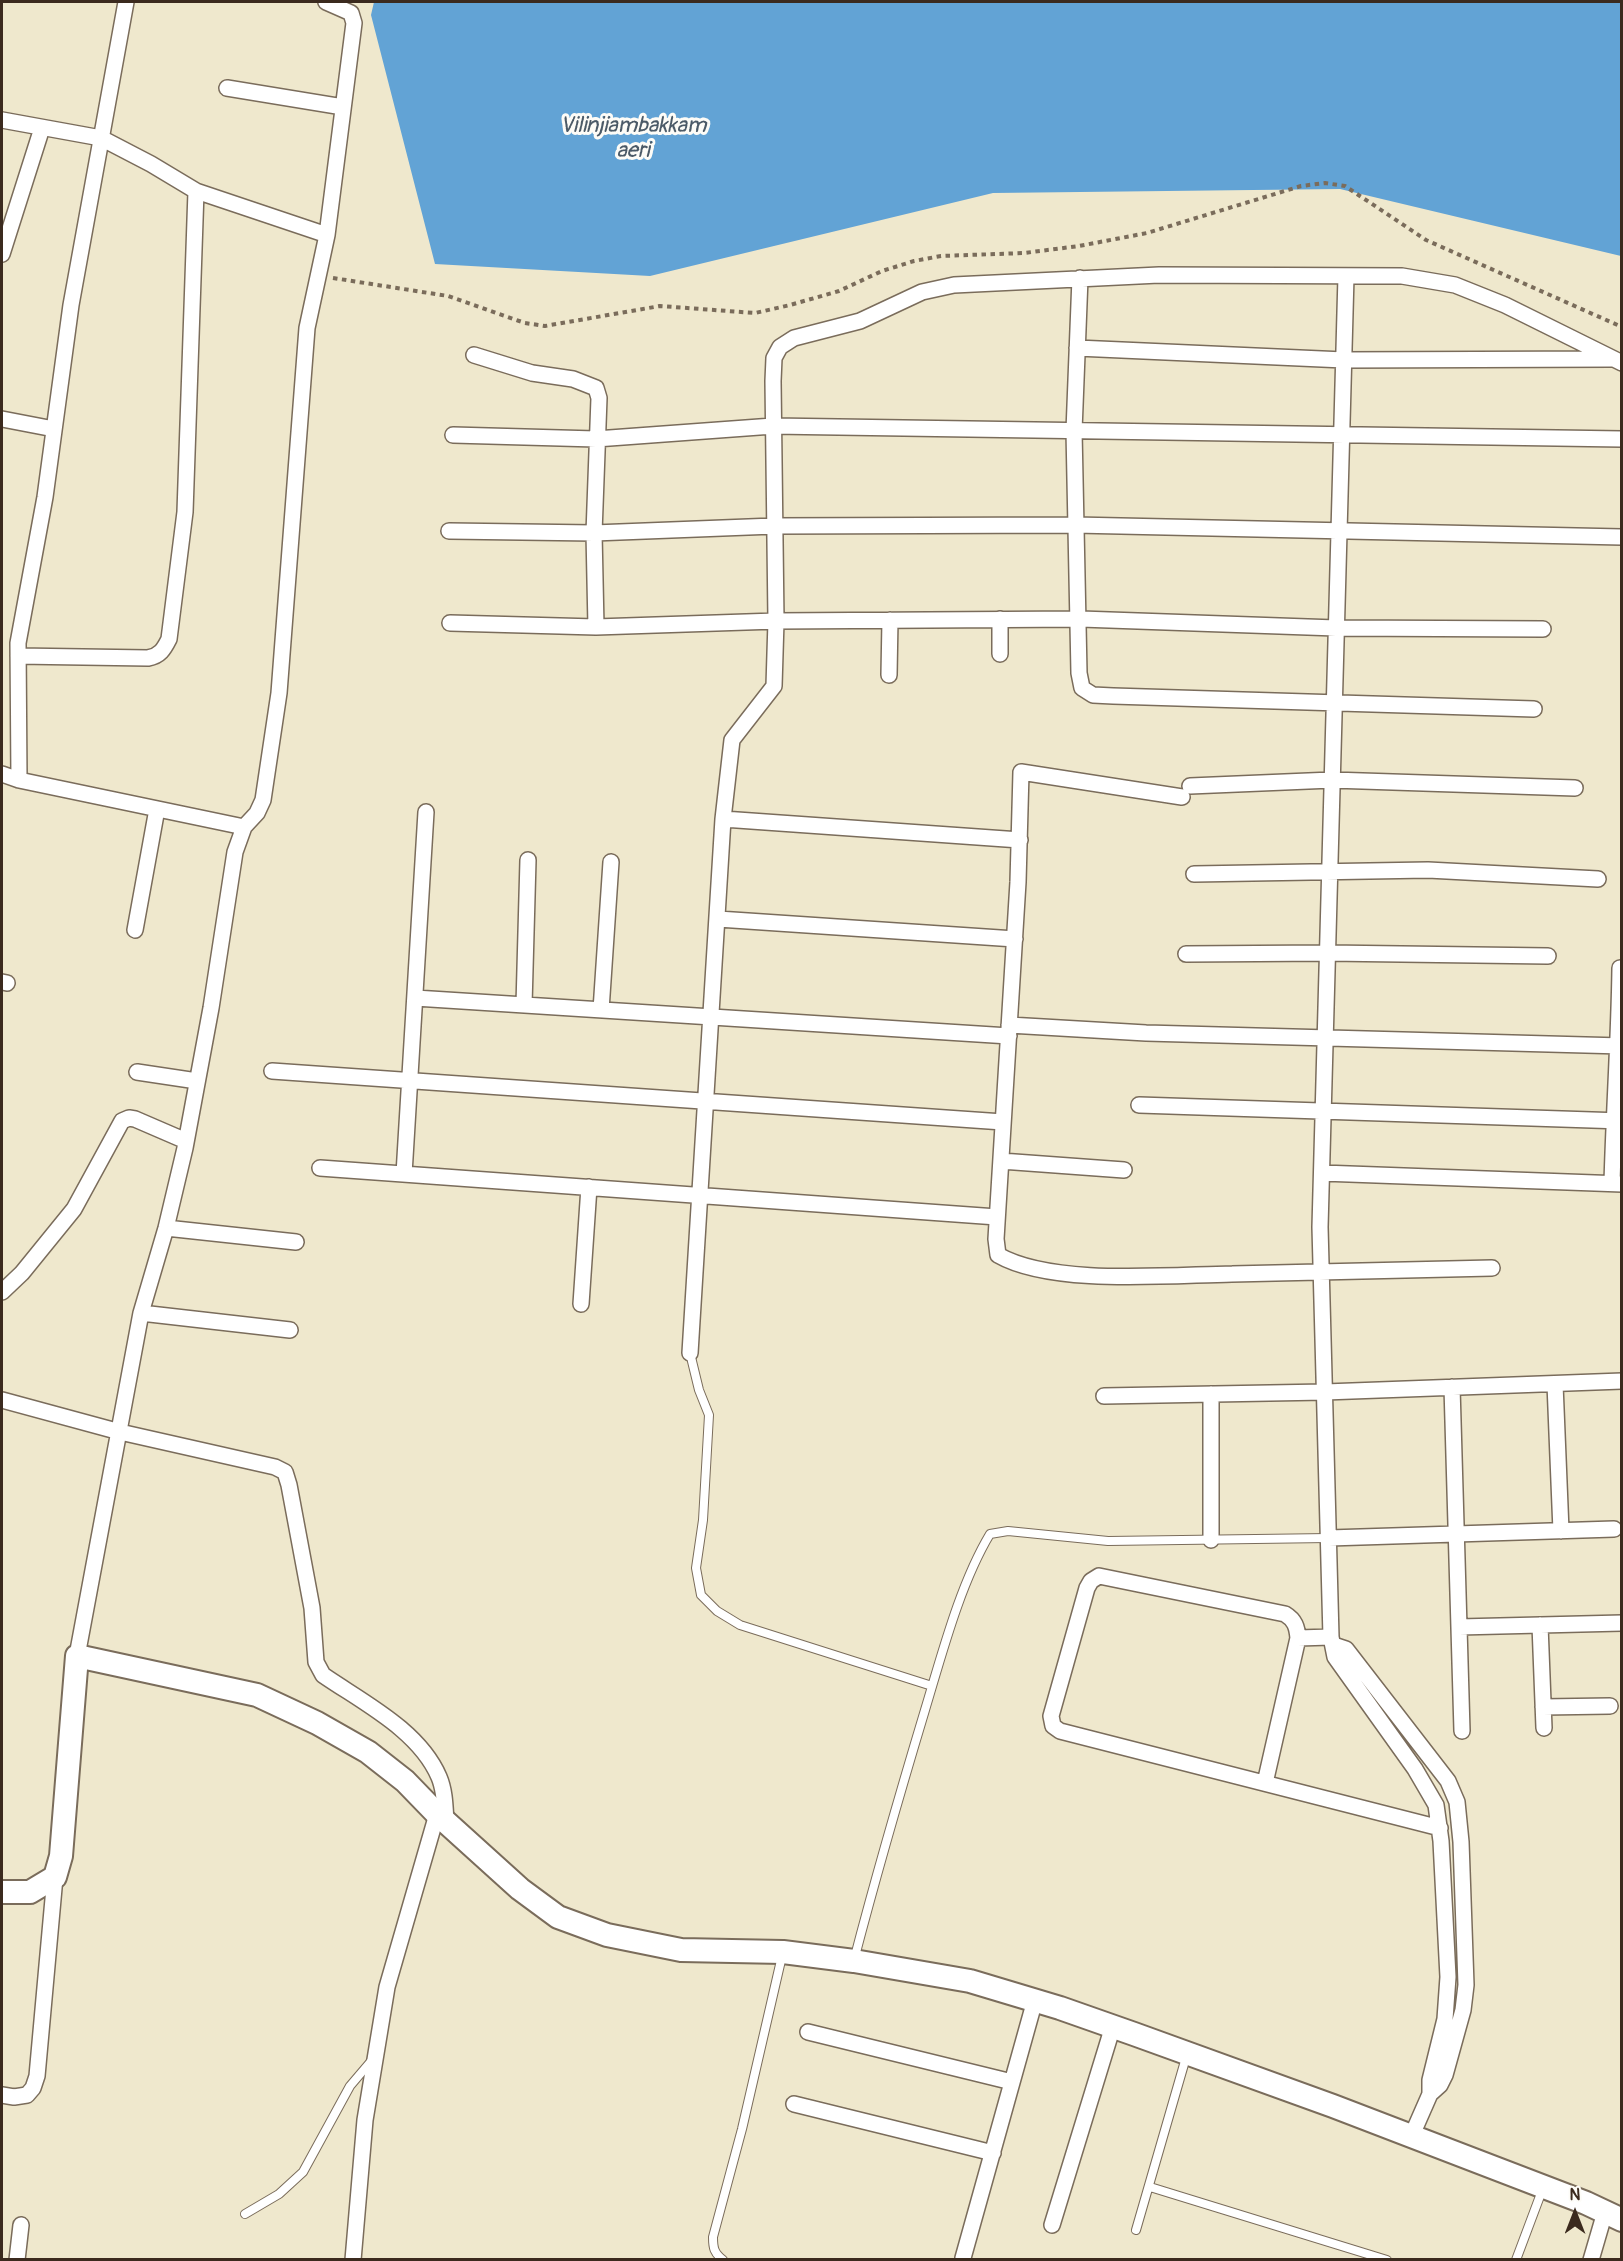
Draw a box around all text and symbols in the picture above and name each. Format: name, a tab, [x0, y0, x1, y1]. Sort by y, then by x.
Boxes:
water label: Vilinjiambakkam aeri	[560, 113, 706, 164]
north arrow	[1545, 2183, 1605, 2243]
text: N	[1570, 2185, 1580, 2205]

